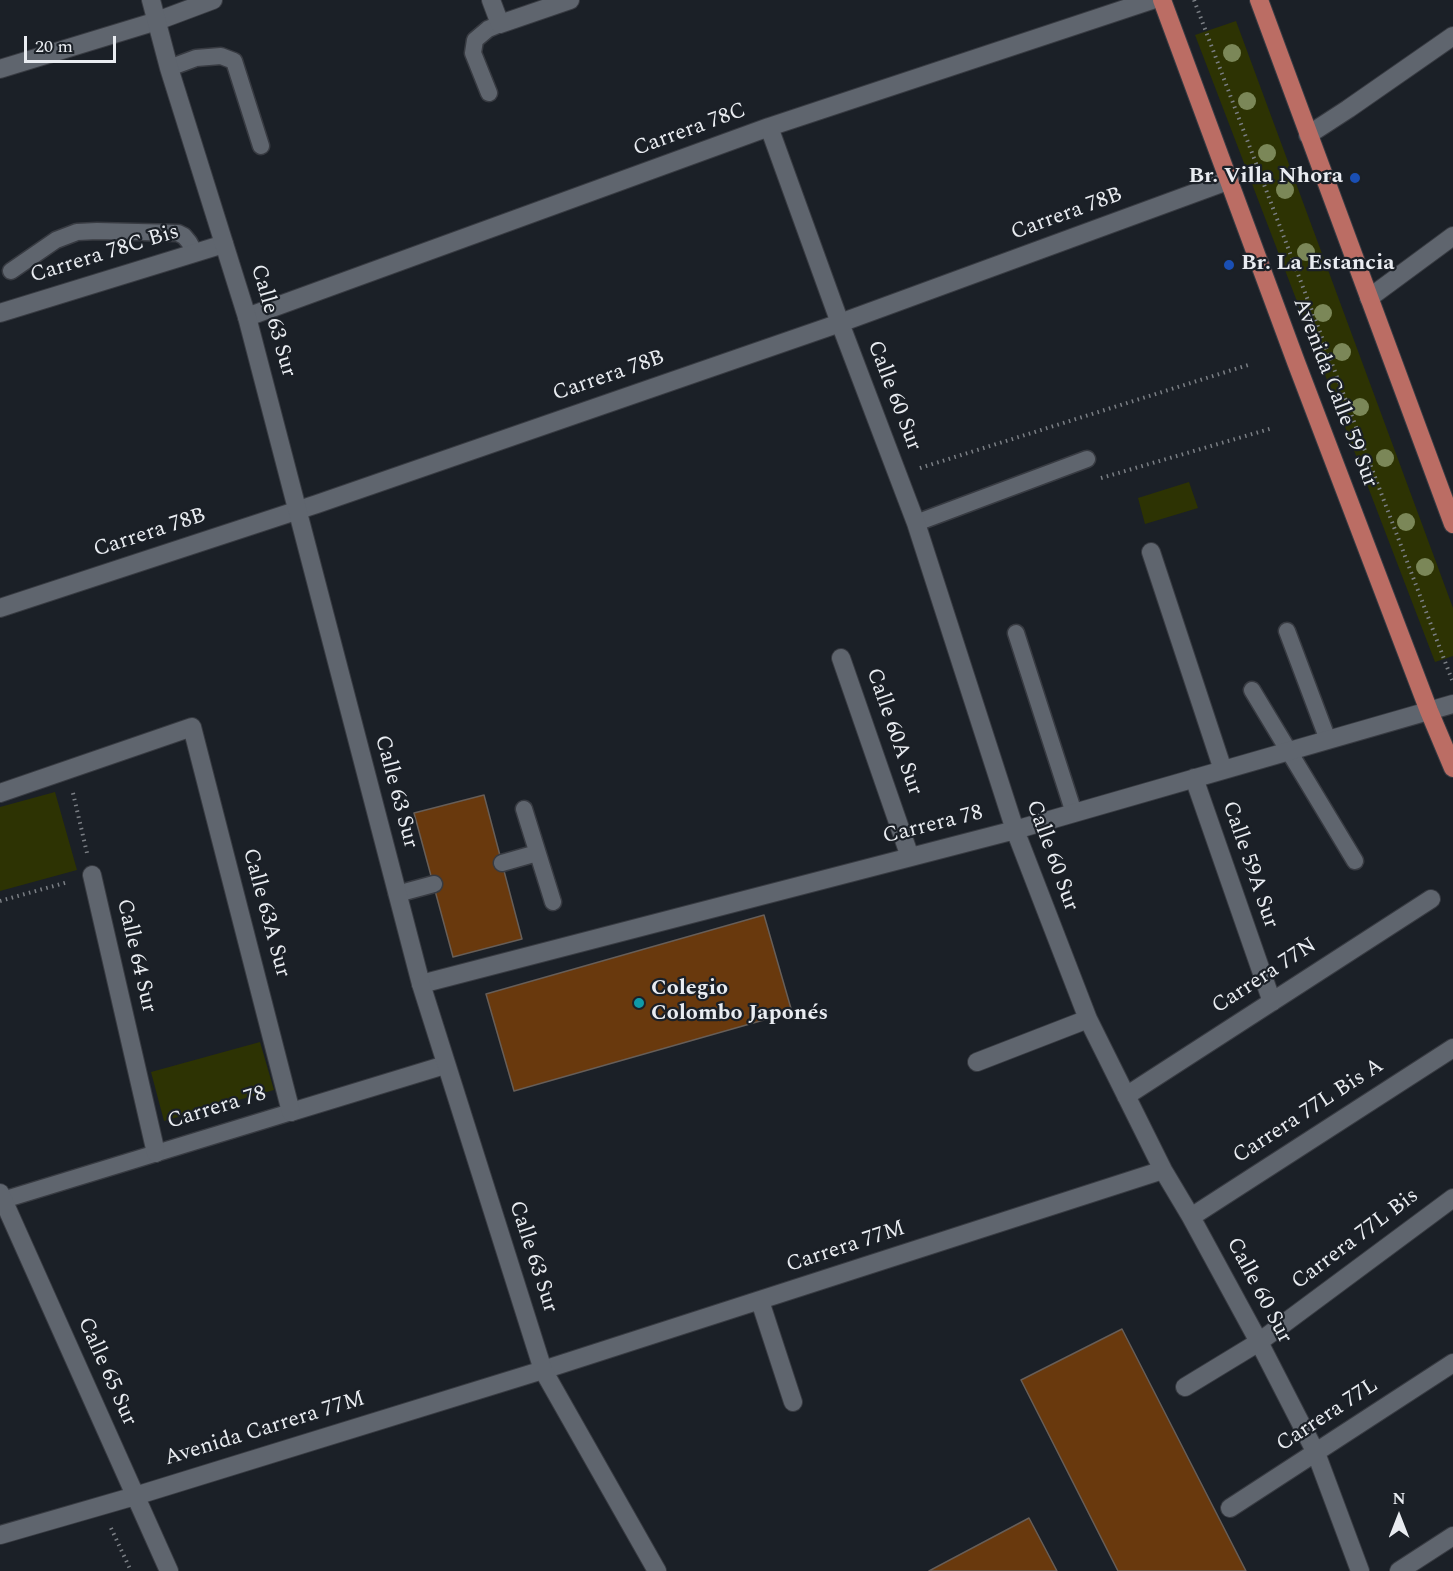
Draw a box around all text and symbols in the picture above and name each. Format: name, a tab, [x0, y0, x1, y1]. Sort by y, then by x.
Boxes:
scale bar	[27, 24, 118, 62]
text: 20 m	[35, 33, 73, 60]
street label: Carrera 78C	[630, 98, 750, 164]
place label: Br. Villa Nhora	[1188, 165, 1343, 191]
marker: Br. Villa Nhora	[1348, 171, 1362, 185]
street label: Carrera 78B	[1008, 183, 1126, 247]
street label: Carrera 78C Bis	[27, 220, 183, 290]
place label: Br. La Estancia	[1241, 252, 1395, 278]
marker: Br. La Estancia	[1222, 258, 1236, 272]
street label: Calle 63 Sur	[243, 262, 301, 380]
street label: Avenida Calle 59 Sur	[1286, 294, 1382, 492]
street label: Calle 60 Sur	[860, 337, 926, 455]
street label: Carrera 78B	[550, 346, 668, 408]
street label: Carrera 78B	[91, 503, 209, 565]
street label: Calle 60A Sur	[859, 665, 927, 799]
street label: Calle 63 Sur	[367, 733, 423, 851]
street label: Calle 60 Sur	[1019, 797, 1083, 915]
street label: Calle 59A Sur	[1215, 798, 1283, 932]
street label: Carrera 78	[880, 801, 986, 851]
street label: Calle 63A Sur	[235, 846, 295, 980]
street label: Calle 64 Sur	[109, 897, 161, 1015]
street label: Carrera 77N	[1208, 933, 1322, 1021]
place label: Colegio Colombo Japonés	[651, 977, 828, 1028]
marker: Colegio Colombo Japonés	[632, 996, 646, 1010]
street label: Carrera 77L Bis A	[1229, 1053, 1389, 1171]
street label: Carrera 78	[164, 1081, 270, 1137]
street label: Carrera 77L Bis	[1287, 1184, 1425, 1296]
street label: Calle 63 Sur	[502, 1198, 562, 1316]
street label: Carrera 77M	[783, 1216, 909, 1280]
street label: Calle 60 Sur	[1219, 1234, 1297, 1348]
street label: Calle 65 Sur	[70, 1314, 142, 1430]
street label: Carrera 77L	[1272, 1373, 1384, 1459]
street label: Avenida Carrera 77M	[162, 1387, 368, 1473]
north arrow	[1369, 1487, 1429, 1547]
text: N	[1392, 1487, 1406, 1511]

